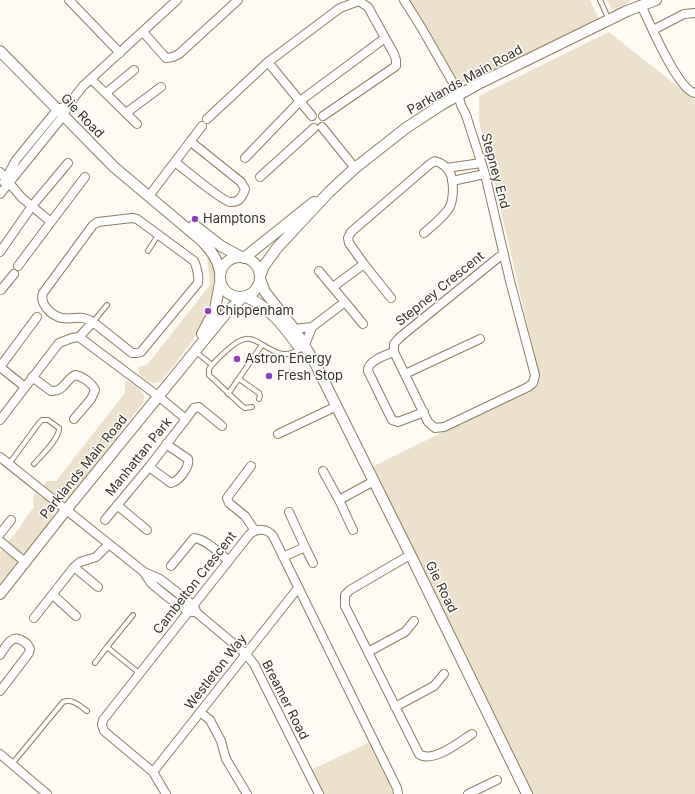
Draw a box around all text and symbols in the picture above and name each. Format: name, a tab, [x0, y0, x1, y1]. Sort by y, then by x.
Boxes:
street label: Parklands Main Road	[405, 42, 525, 118]
street label: Gie Road	[57, 91, 107, 141]
street label: Stepney End	[477, 132, 513, 210]
place label: Hamptons	[203, 211, 266, 227]
marker: Hamptons	[190, 214, 200, 224]
street label: Stepney Crescent	[393, 248, 487, 330]
place label: Chippenham	[216, 303, 294, 319]
marker: Chippenham	[203, 306, 213, 316]
place label: Astron Energy	[245, 351, 332, 367]
marker: Astron Energy	[232, 354, 242, 364]
place label: Fresh Stop	[277, 368, 343, 384]
marker: Fresh Stop	[264, 371, 274, 381]
street label: Parklands Main Road	[37, 412, 131, 522]
street label: Manhattan Park	[103, 415, 175, 499]
street label: Cambelton Crescent	[150, 529, 240, 637]
street label: Gie Road	[422, 559, 460, 615]
street label: Westleton Way	[182, 631, 250, 713]
street label: Breamer Road	[258, 658, 312, 742]

